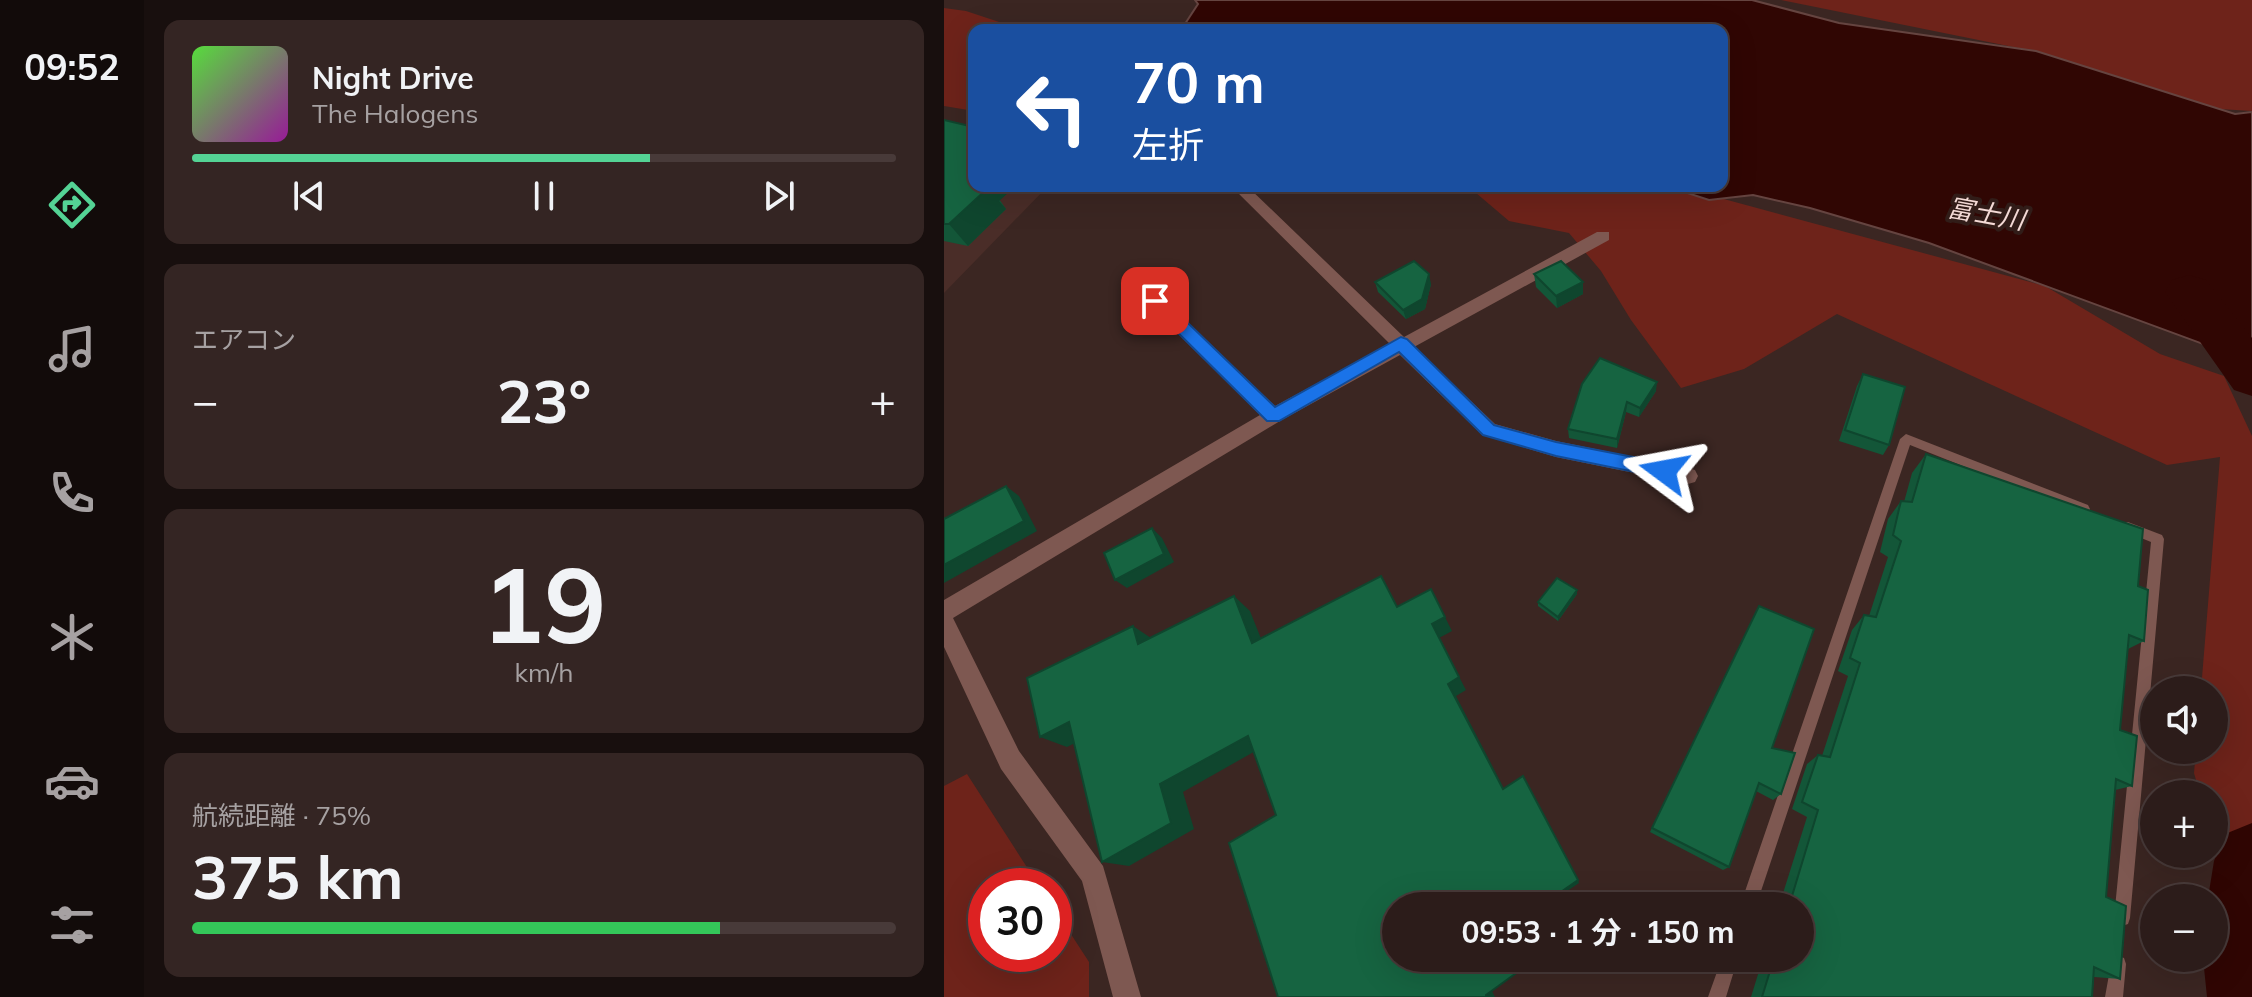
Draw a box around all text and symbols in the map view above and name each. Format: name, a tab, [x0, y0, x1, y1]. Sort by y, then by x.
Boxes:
text: 09:52	[24, 44, 120, 89]
text: 70 m	[1132, 47, 1265, 117]
icon: left	[1000, 56, 1104, 160]
text: Night Drive	[312, 59, 474, 97]
text: The Halogens	[312, 97, 478, 130]
text: 左折	[1132, 122, 1204, 167]
icon: previous	[287, 174, 331, 218]
icon: pause	[522, 174, 566, 218]
icon: next	[757, 174, 801, 218]
icon: directions	[44, 177, 100, 233]
water label: 富士川	[1945, 190, 2030, 237]
pin	[1121, 267, 1189, 335]
icon: arrive	[1133, 279, 1177, 323]
icon: music	[44, 321, 100, 377]
text: エアコン	[192, 323, 296, 356]
text: 23°	[497, 363, 591, 438]
text: −	[192, 373, 218, 428]
text: +	[870, 373, 896, 428]
position arrow	[1622, 429, 1706, 513]
icon: phone	[44, 465, 100, 521]
text: 19	[482, 538, 606, 669]
icon: climate	[44, 609, 100, 665]
text: km/h	[515, 656, 573, 689]
map controls	[2140, 676, 2228, 972]
button: sound	[2140, 676, 2228, 764]
icon: car	[44, 753, 100, 809]
button: +	[2140, 780, 2228, 868]
text: 航続距離 · 75%	[192, 799, 371, 832]
text: 375 km	[192, 839, 404, 914]
speed limit sign: 30	[968, 868, 1072, 972]
button: −	[2140, 884, 2228, 972]
icon: filters	[44, 897, 100, 953]
text: 09:53 · 1 分 · 150 m	[1462, 913, 1734, 951]

